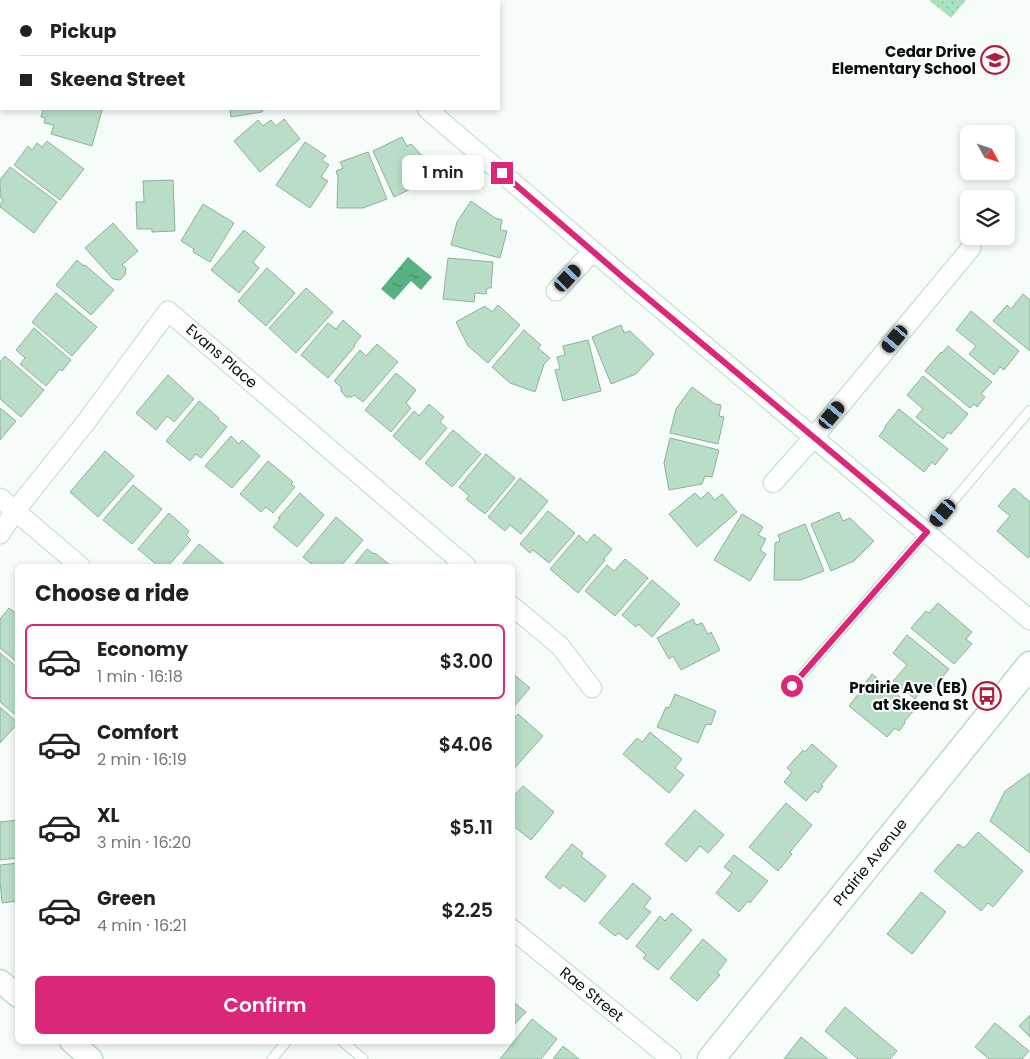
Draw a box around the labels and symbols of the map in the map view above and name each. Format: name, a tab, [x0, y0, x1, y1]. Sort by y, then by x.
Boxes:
place label: Cedar Drive Elementary School	[832, 41, 976, 79]
school or university icon: Cedar Drive Elementary School	[980, 45, 1010, 75]
north arrow	[960, 125, 1015, 180]
callout: 1 min	[402, 156, 484, 190]
route end	[491, 162, 513, 184]
car	[552, 262, 583, 294]
street label: Evans Place	[182, 319, 262, 393]
car	[879, 323, 910, 355]
car	[816, 399, 847, 431]
car	[927, 497, 958, 529]
route start	[781, 675, 803, 697]
place label: Prairie Ave (EB) at Skeena St	[849, 677, 968, 715]
bus stop icon: Prairie Ave (EB) at Skeena St	[972, 681, 1002, 711]
street label: Prairie Avenue	[828, 814, 912, 910]
street label: Rae Street	[556, 962, 628, 1026]

